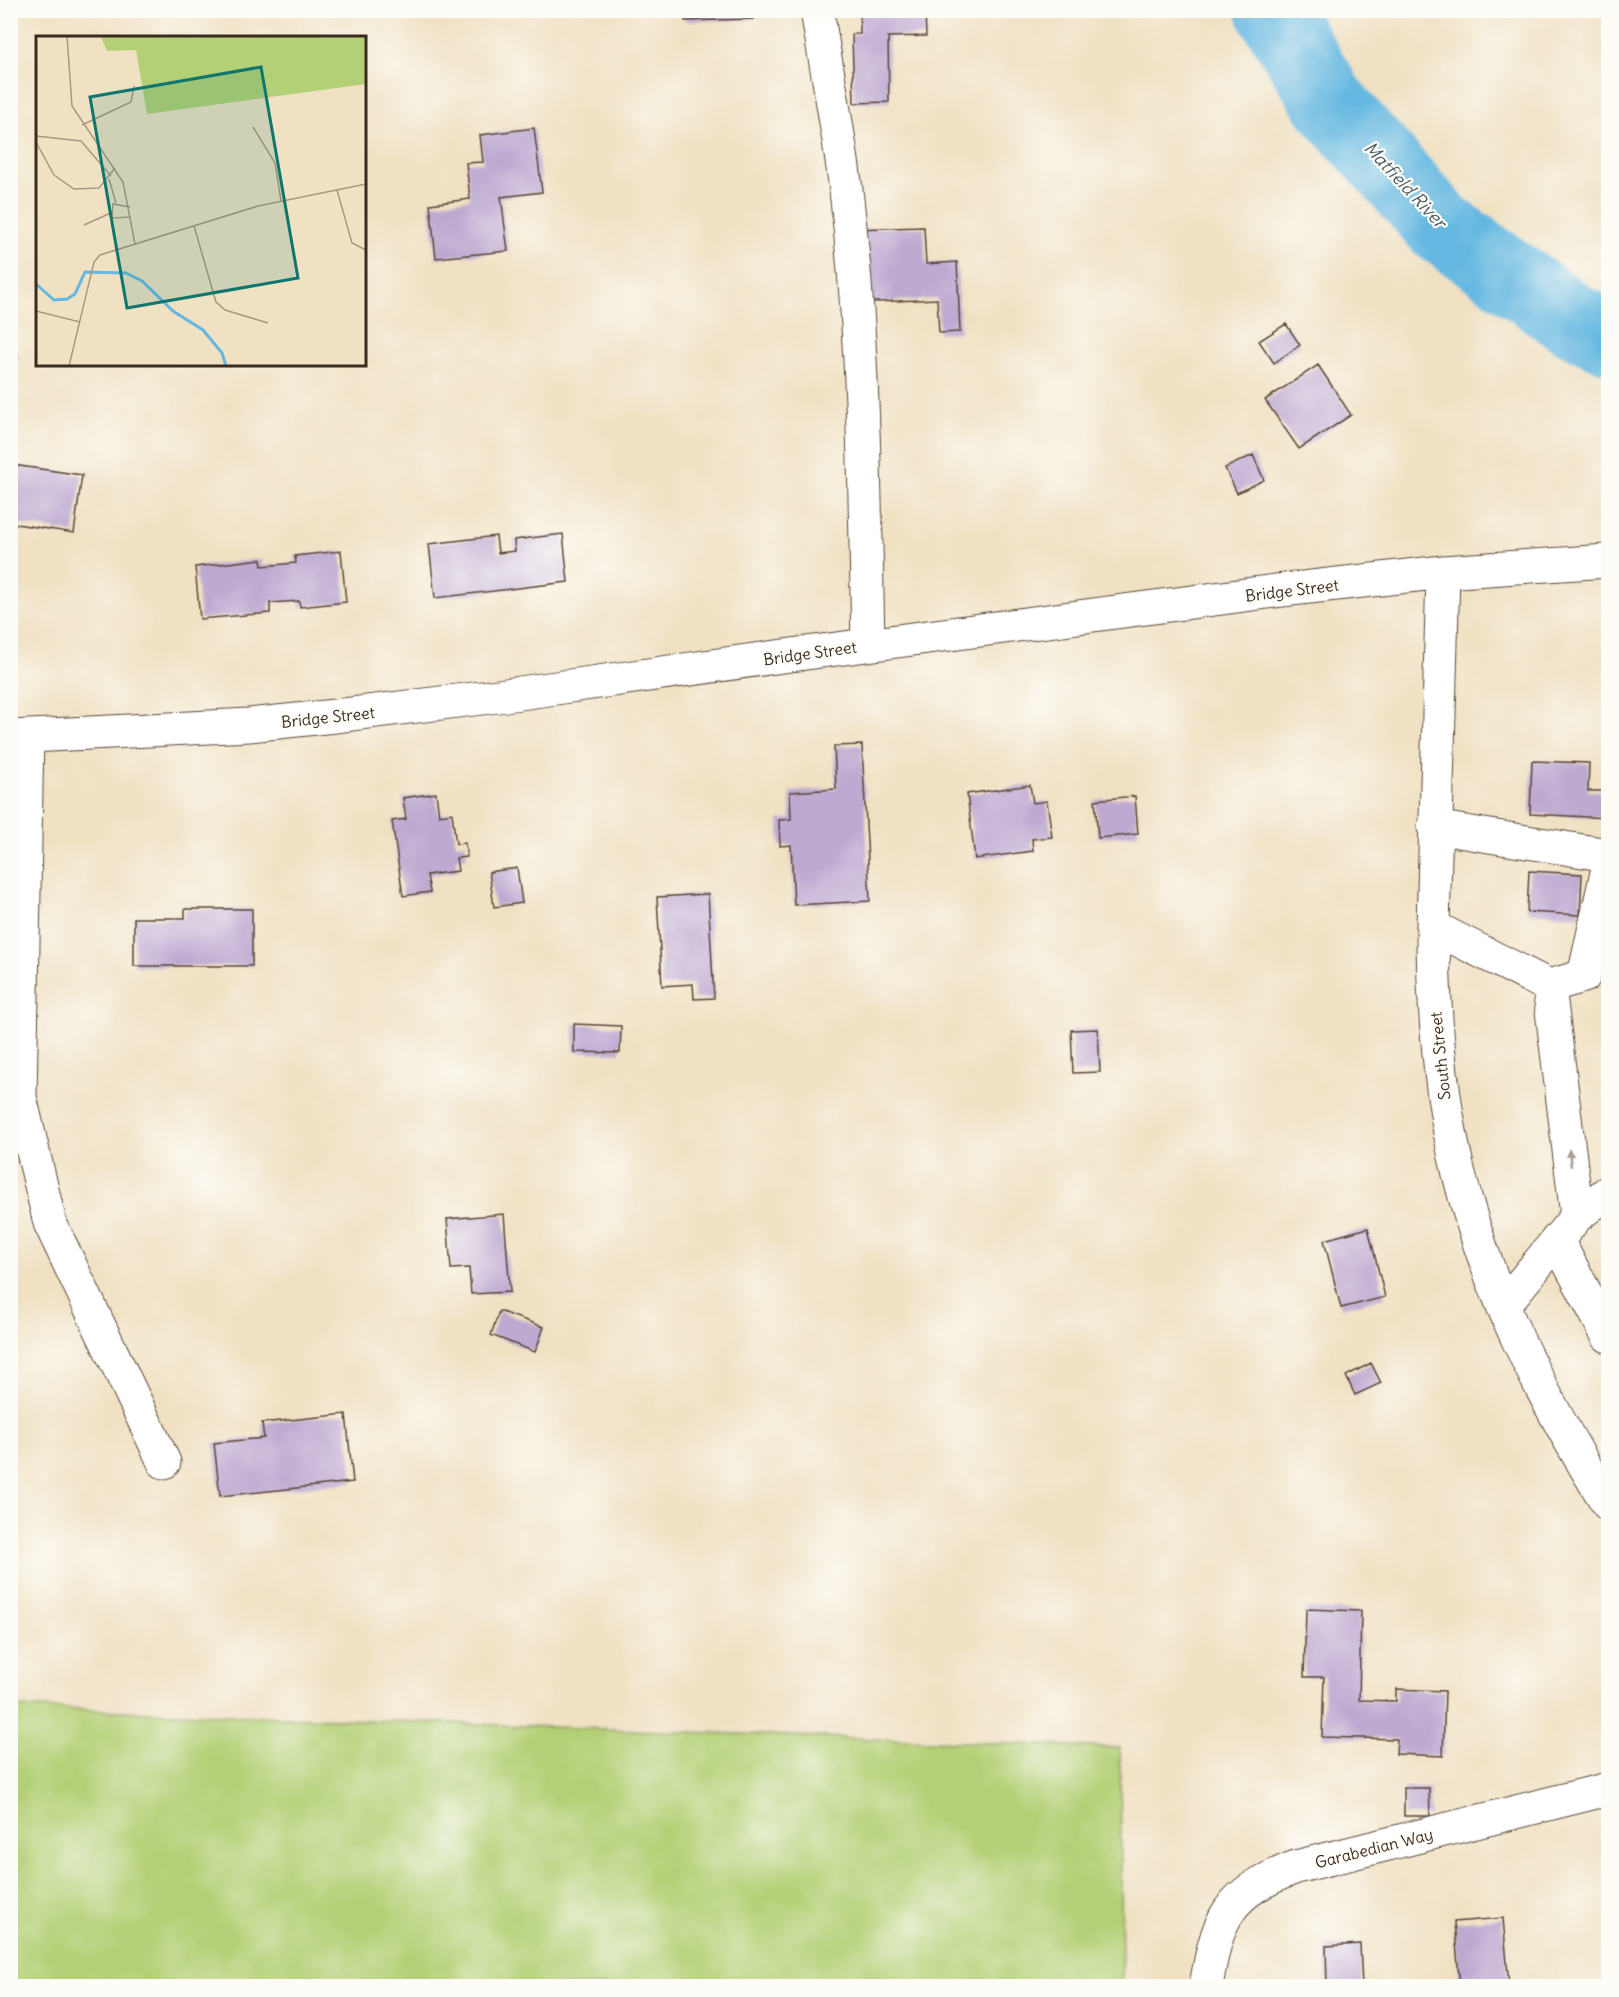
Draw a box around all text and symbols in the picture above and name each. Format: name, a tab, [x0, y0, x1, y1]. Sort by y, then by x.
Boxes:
inset map	[36, 36, 366, 366]
water label: Matfield River	[1359, 136, 1453, 235]
street label: Bridge Street	[1244, 574, 1340, 606]
street label: Bridge Street	[762, 636, 859, 669]
street label: Bridge Street	[280, 702, 376, 732]
street label: South Street	[1425, 1010, 1455, 1101]
one-way arrow	[1565, 1148, 1575, 1167]
street label: Garabedian Way	[1313, 1824, 1435, 1872]

